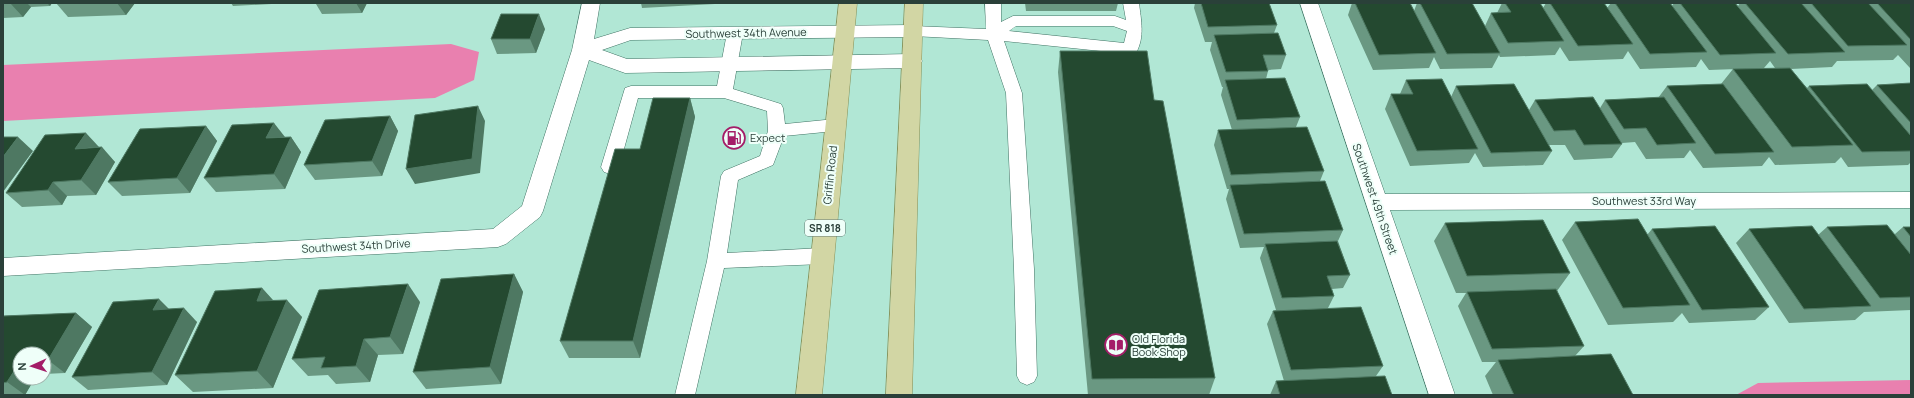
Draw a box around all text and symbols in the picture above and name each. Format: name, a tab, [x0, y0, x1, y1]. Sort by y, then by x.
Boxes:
street label: Southwest 34th Avenue	[685, 24, 807, 41]
fuel station icon: Expect	[721, 125, 747, 151]
place label: Expect	[750, 130, 786, 145]
street label: Southwest 49th Street	[1349, 141, 1402, 256]
street label: Griffin Road	[819, 145, 840, 205]
street label: Southwest 33rd Way	[1592, 193, 1696, 208]
road number: SR 818	[805, 220, 845, 236]
street label: Southwest 34th Drive	[301, 235, 411, 256]
place label: Old Florida Book Shop	[1132, 331, 1186, 359]
library icon: Old Florida Book Shop	[1103, 332, 1129, 358]
north arrow	[12, 346, 52, 386]
text: N	[14, 362, 29, 371]

